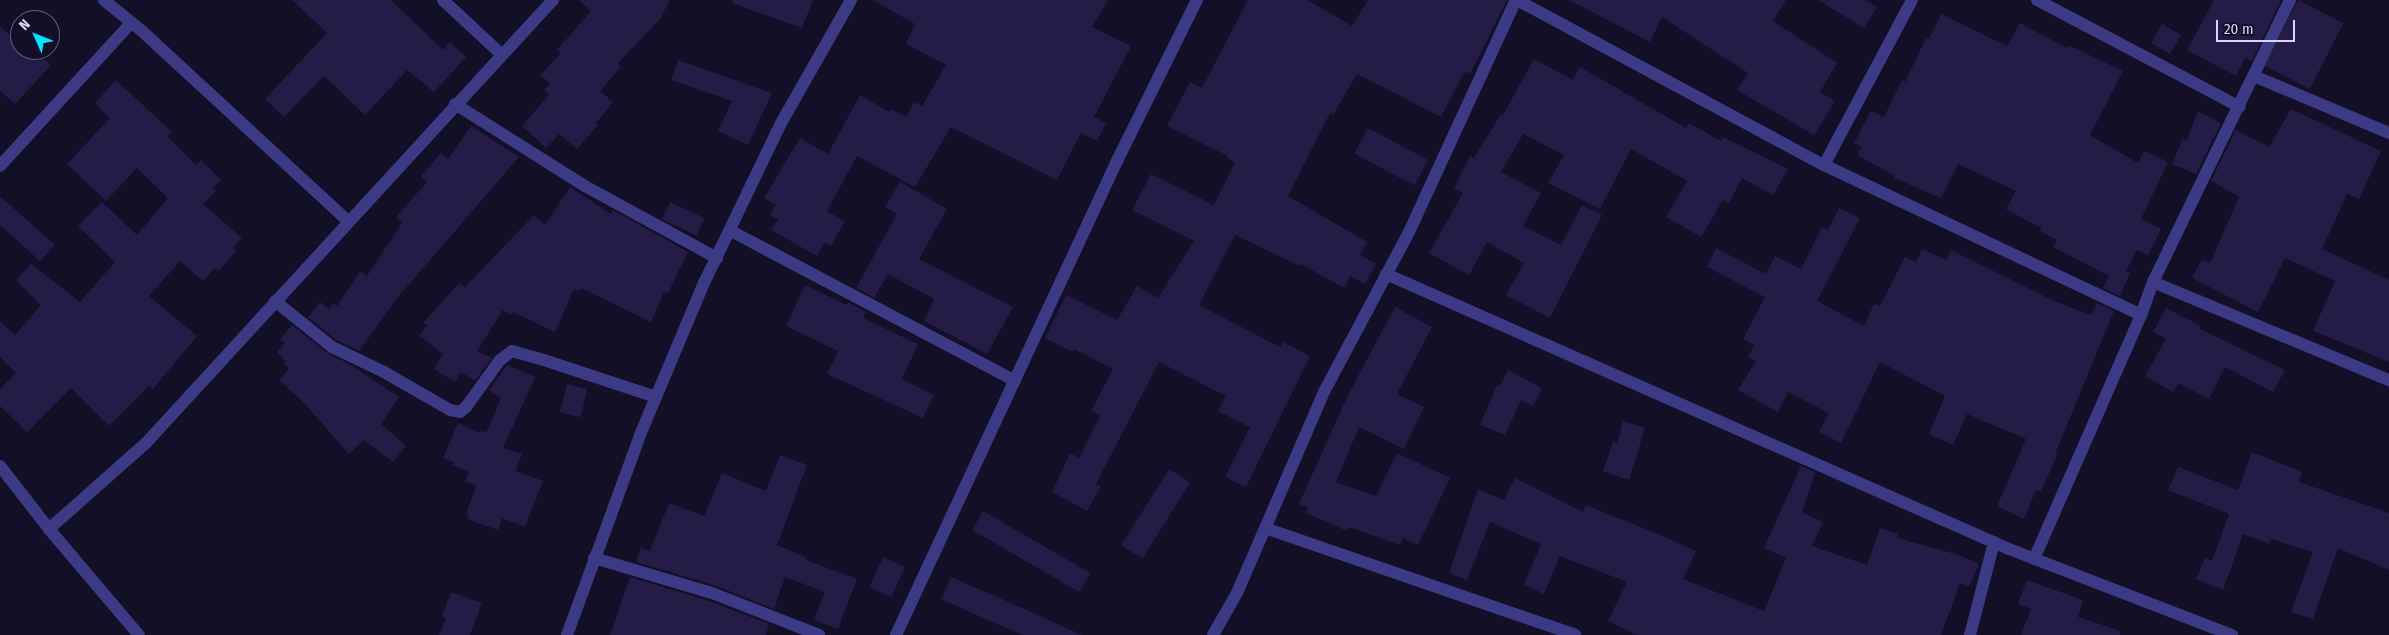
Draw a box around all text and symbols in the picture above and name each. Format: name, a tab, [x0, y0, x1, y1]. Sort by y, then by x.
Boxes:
north arrow	[10, 10, 60, 60]
scale bar	[2219, 10, 2298, 42]
text: N	[16, 16, 34, 34]
text: 20 m	[2224, 20, 2254, 38]

